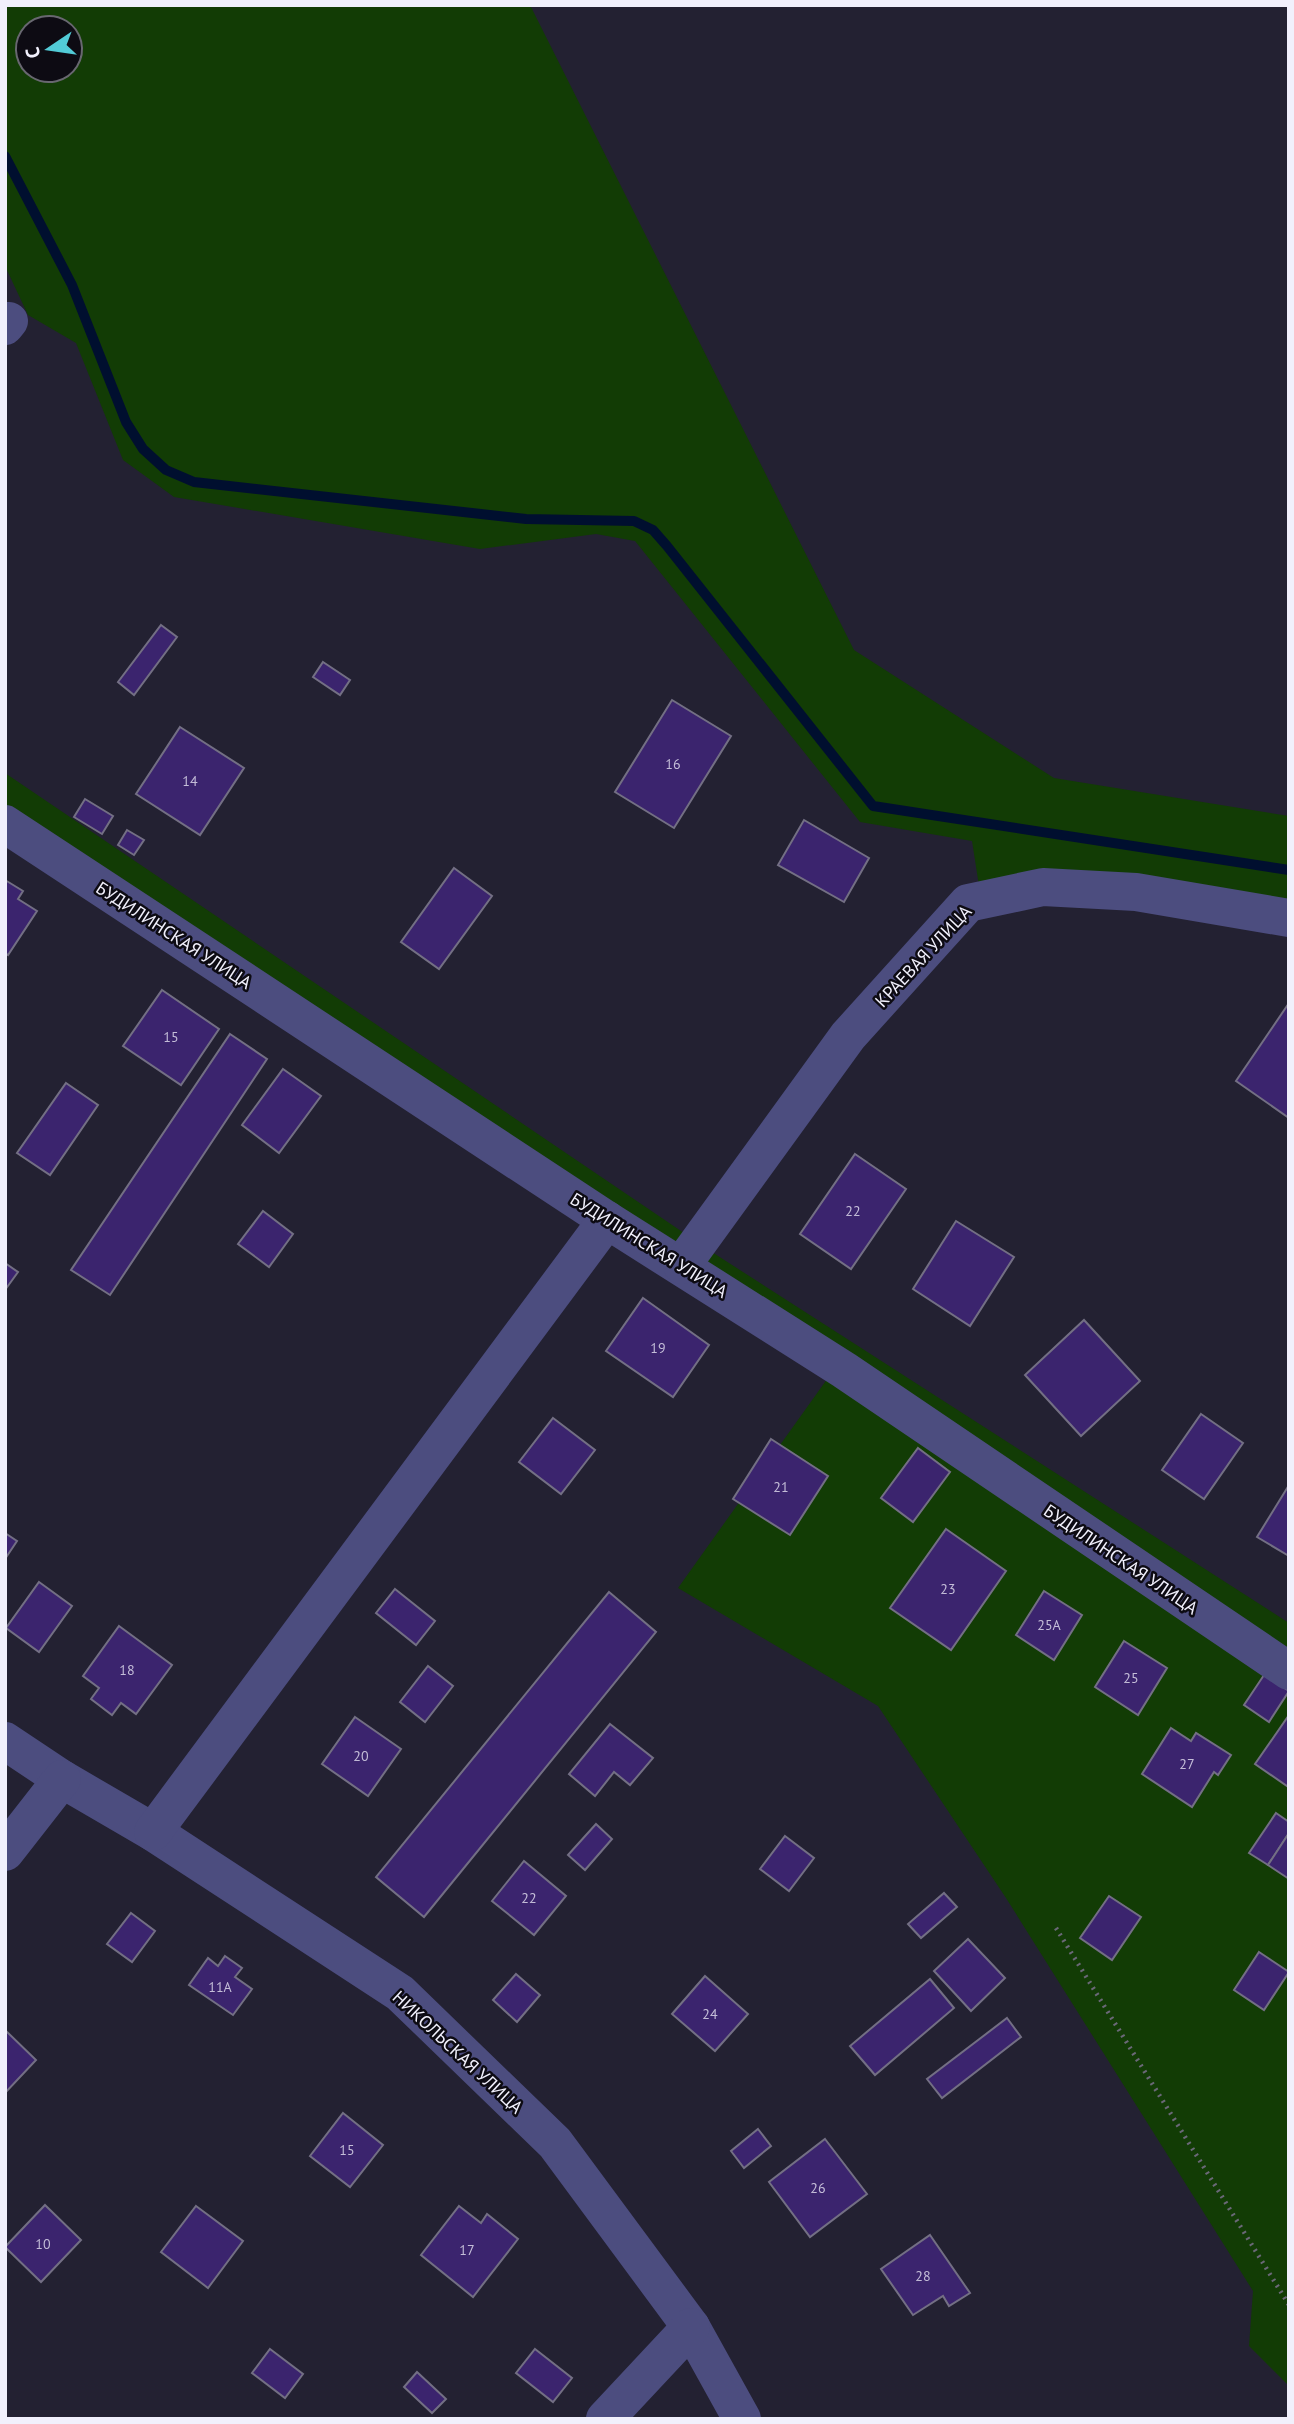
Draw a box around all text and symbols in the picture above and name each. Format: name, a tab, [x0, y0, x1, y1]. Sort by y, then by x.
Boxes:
north arrow	[14, 14, 84, 84]
text: С	[19, 45, 45, 61]
house number: 16	[665, 755, 681, 773]
house number: 14	[182, 772, 198, 790]
street label: БУДИЛИНСКАЯ УЛИЦА	[92, 876, 257, 994]
street label: КРАЕВАЯ УЛИЦА	[870, 900, 977, 1012]
house number: 15	[163, 1028, 179, 1046]
street label: БУДИЛИНСКАЯ УЛИЦА	[566, 1187, 732, 1303]
house number: 22	[845, 1202, 861, 1220]
house number: 19	[650, 1339, 666, 1357]
house number: 21	[773, 1478, 789, 1496]
street label: БУДИЛИНСКАЯ УЛИЦА	[1040, 1499, 1203, 1619]
house number: 23	[940, 1580, 956, 1598]
house number: 25А	[1037, 1616, 1062, 1634]
house number: 18	[119, 1661, 135, 1679]
house number: 25	[1123, 1669, 1139, 1687]
house number: 20	[353, 1747, 369, 1765]
house number: 27	[1179, 1755, 1195, 1773]
house number: 22	[521, 1889, 537, 1907]
house number: 11А	[208, 1978, 233, 1996]
street label: НИКОЛЬСКАЯ УЛИЦА	[388, 1986, 528, 2119]
house number: 24	[702, 2005, 718, 2023]
house number: 15	[339, 2141, 355, 2159]
house number: 26	[810, 2179, 826, 2197]
house number: 10	[35, 2235, 51, 2253]
house number: 17	[459, 2241, 475, 2259]
house number: 28	[915, 2267, 931, 2285]

